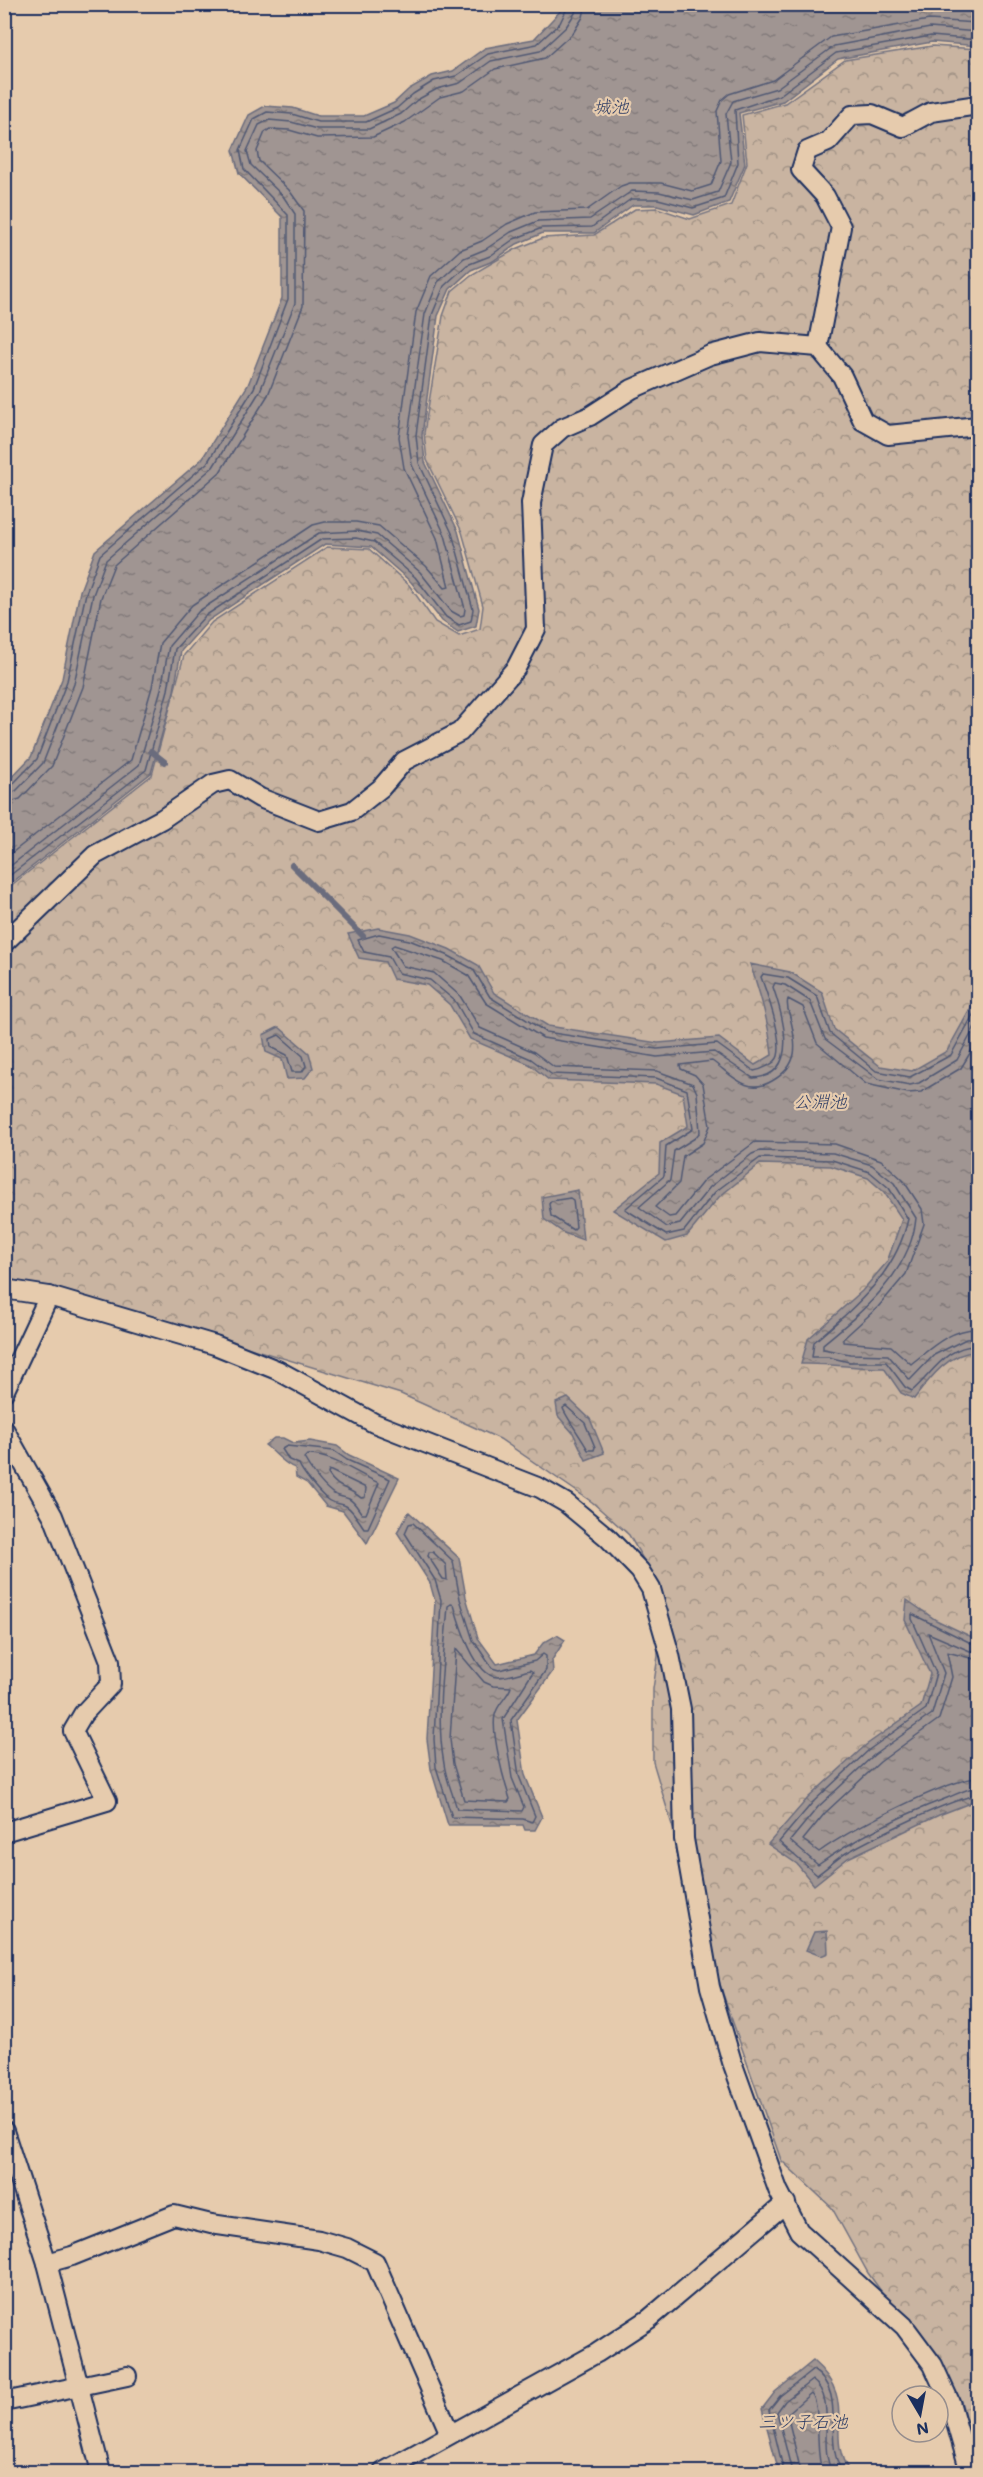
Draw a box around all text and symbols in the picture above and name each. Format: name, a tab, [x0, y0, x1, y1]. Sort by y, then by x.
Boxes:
water label: 城池	[593, 94, 630, 118]
water label: 公淵池	[793, 1089, 848, 1113]
north arrow	[890, 2384, 950, 2444]
water label: 三ツ子石池	[758, 2409, 849, 2433]
text: N	[915, 2418, 931, 2441]

